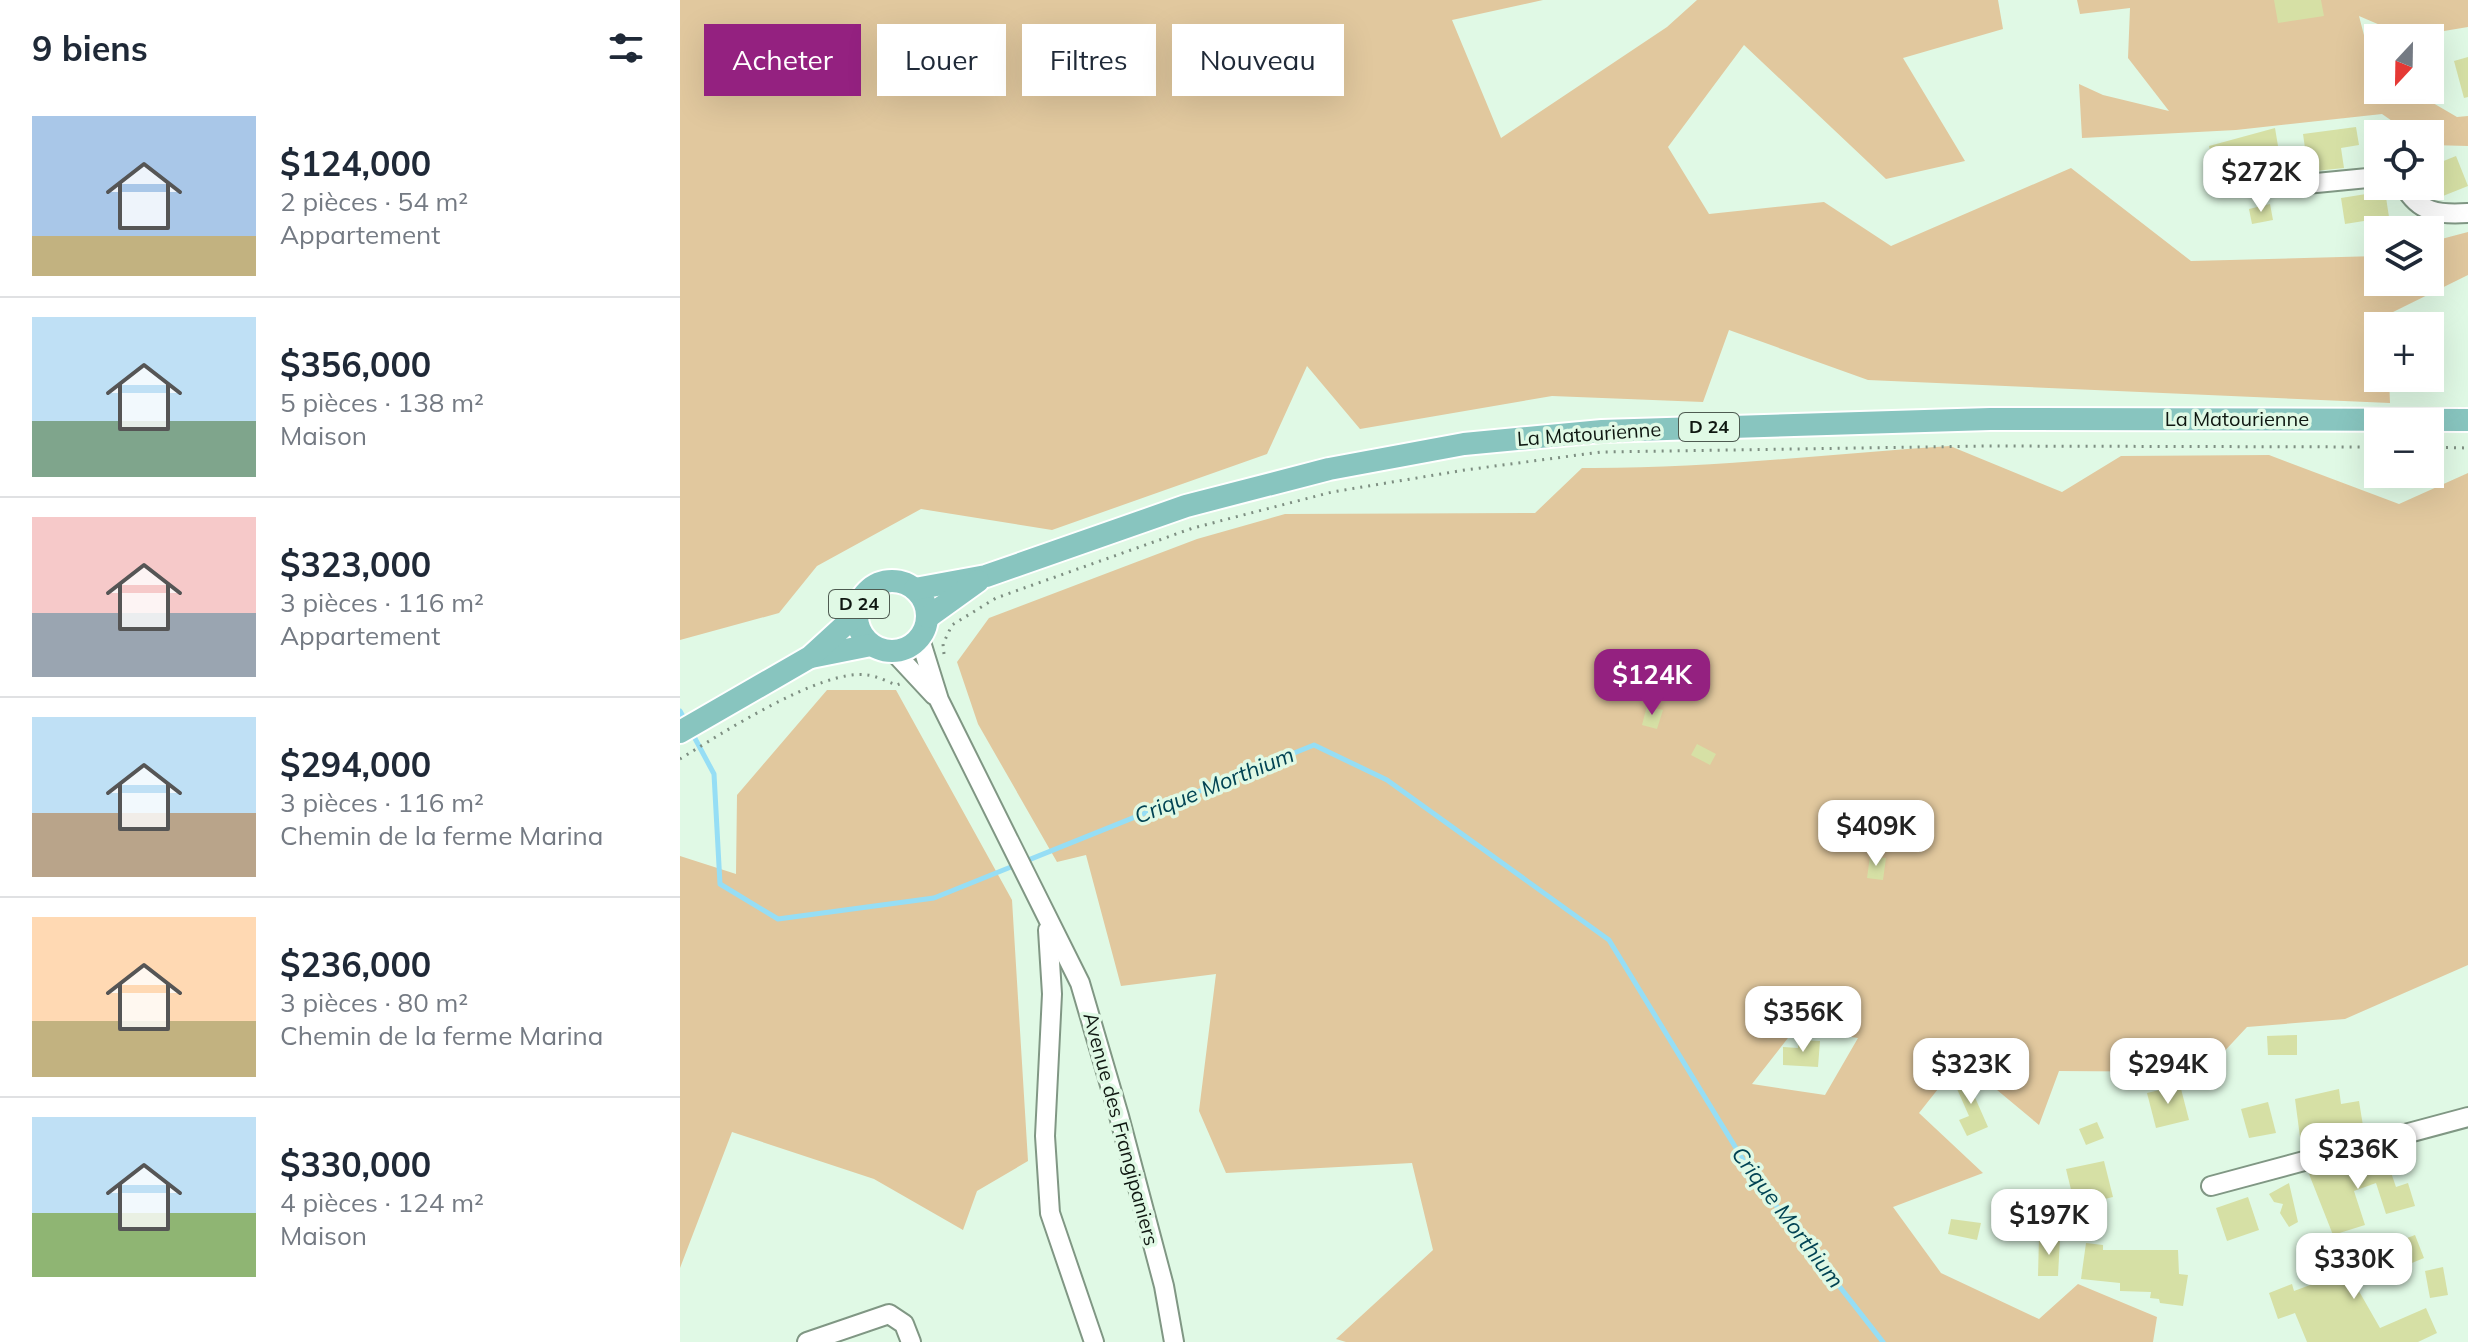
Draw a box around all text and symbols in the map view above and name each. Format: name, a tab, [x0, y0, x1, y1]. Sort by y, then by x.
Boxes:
chip: Acheter	[704, 24, 861, 96]
chip: Louer	[877, 24, 1006, 96]
chip: Filtres	[1022, 24, 1156, 96]
chip: Nouveau	[1172, 24, 1344, 96]
north arrow	[2364, 24, 2444, 104]
map controls	[2364, 24, 2444, 488]
icon: filters	[604, 26, 648, 70]
text: 9 biens	[32, 27, 148, 70]
button: locate	[2364, 120, 2444, 200]
text: $124,000	[280, 142, 431, 185]
pin: $272K	[2205, 146, 2317, 214]
icon: home	[96, 148, 192, 244]
text: $272K	[2221, 155, 2301, 188]
text: 2 pièces · 54 m²	[280, 185, 468, 218]
button: layers	[2364, 216, 2444, 296]
text: Appartement	[280, 218, 440, 251]
button: +	[2364, 312, 2444, 392]
text: $356,000	[280, 343, 431, 386]
icon: home	[96, 349, 192, 445]
text: 5 pièces · 138 m²	[280, 386, 484, 419]
street label: La Matourienne	[2165, 406, 2309, 431]
button: −	[2364, 408, 2444, 488]
road number: D 24	[1679, 413, 1739, 441]
street label: La Matourienne	[1516, 416, 1662, 451]
text: Maison	[280, 419, 367, 452]
text: $323,000	[280, 543, 431, 586]
icon: home	[96, 549, 192, 645]
text: 3 pièces · 116 m²	[280, 586, 484, 619]
road number: D 24	[829, 590, 889, 618]
text: Appartement	[280, 619, 440, 652]
pin: $124K	[1596, 649, 1708, 717]
text: $124K	[1612, 658, 1692, 691]
water label: Crique Morthium	[1130, 740, 1298, 830]
text: $294,000	[280, 743, 431, 786]
icon: home	[96, 749, 192, 845]
text: 3 pièces · 116 m²	[280, 786, 484, 819]
pin: $409K	[1820, 800, 1932, 868]
text: $409K	[1836, 809, 1916, 842]
text: Chemin de la ferme Marina	[280, 819, 603, 852]
text: $236,000	[280, 943, 431, 986]
icon: home	[96, 949, 192, 1045]
text: 3 pièces · 80 m²	[280, 986, 468, 1019]
pin: $356K	[1747, 986, 1859, 1054]
text: $356K	[1763, 995, 1843, 1028]
street label: Avenue des Frangipaniers	[1078, 1010, 1165, 1248]
text: Chemin de la ferme Marina	[280, 1019, 603, 1052]
pin: $323K	[1915, 1038, 2027, 1106]
pin: $294K	[2112, 1038, 2224, 1106]
text: $323K	[1931, 1047, 2011, 1080]
text: $294K	[2128, 1047, 2208, 1080]
pin: $236K	[2302, 1123, 2414, 1191]
text: $236K	[2318, 1132, 2398, 1165]
water label: Crique Morthium	[1726, 1141, 1850, 1293]
text: $330,000	[280, 1143, 431, 1186]
icon: home	[96, 1149, 192, 1245]
text: 4 pièces · 124 m²	[280, 1186, 484, 1219]
pin: $197K	[1993, 1189, 2105, 1257]
text: $197K	[2009, 1198, 2089, 1231]
text: Maison	[280, 1219, 367, 1252]
pin: $330K	[2298, 1233, 2410, 1301]
text: $330K	[2314, 1242, 2394, 1275]

